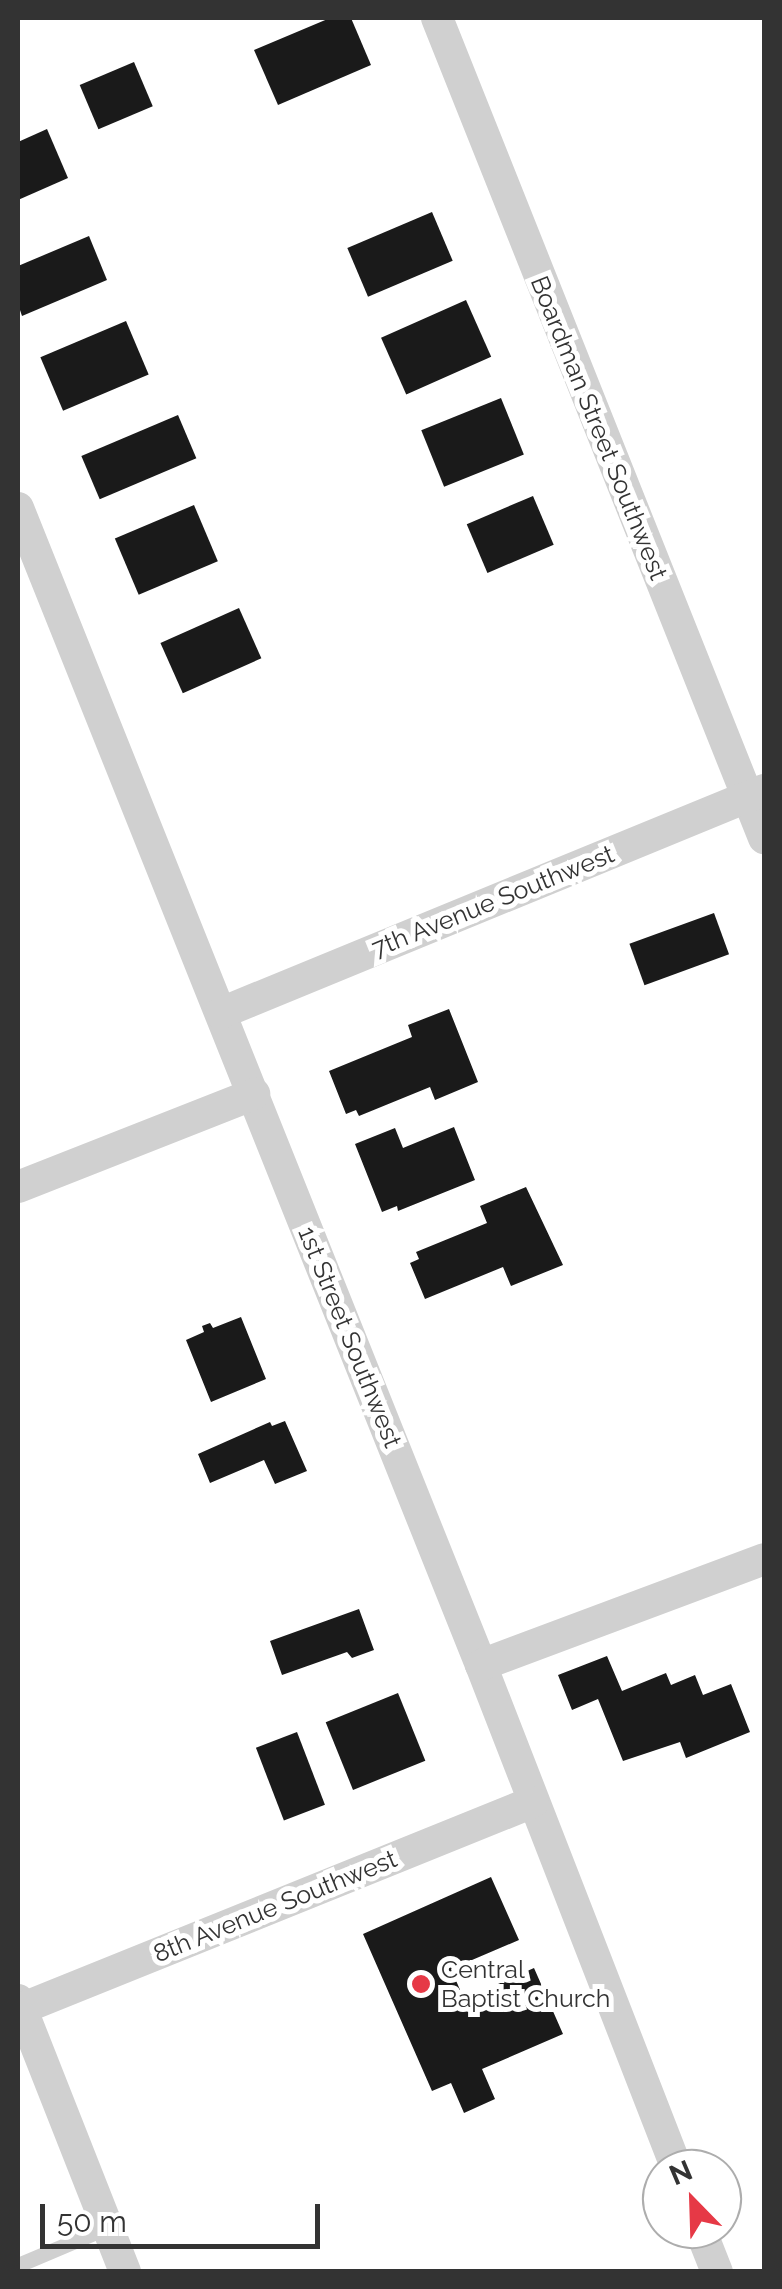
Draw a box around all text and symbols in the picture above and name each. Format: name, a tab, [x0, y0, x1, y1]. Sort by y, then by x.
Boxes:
street label: Boardman Street Southwest	[524, 272, 674, 584]
street label: 7th Avenue Southwest	[367, 839, 619, 963]
street label: 1st Street Southwest	[292, 1222, 408, 1452]
street label: 8th Avenue Southwest	[148, 1843, 402, 1969]
place label: Central Baptist Church	[441, 1955, 610, 2014]
marker: Central Baptist Church	[410, 1973, 432, 1995]
north arrow	[642, 2149, 742, 2249]
text: N	[665, 2153, 697, 2192]
scale bar	[45, 2184, 325, 2246]
text: 50 m	[57, 2204, 127, 2239]

